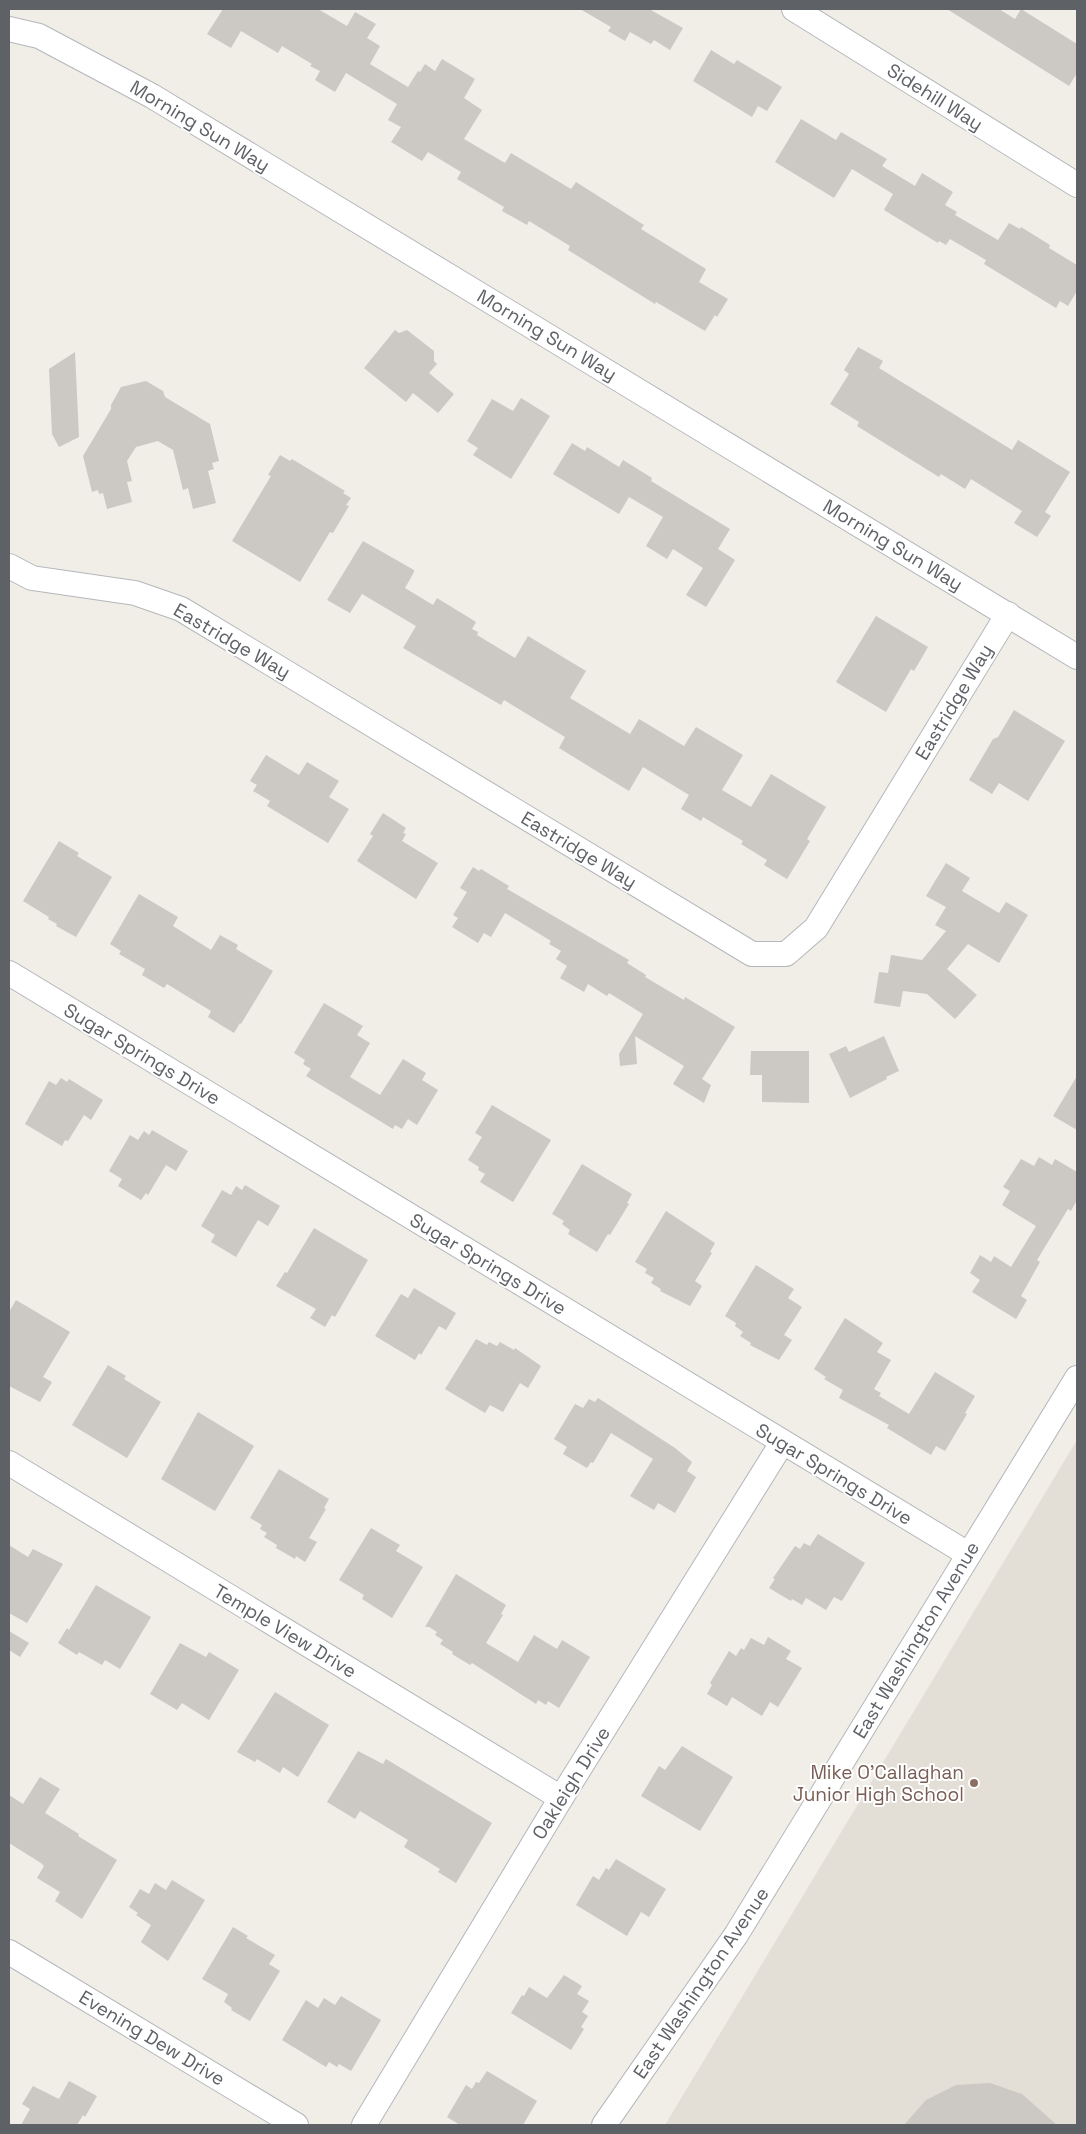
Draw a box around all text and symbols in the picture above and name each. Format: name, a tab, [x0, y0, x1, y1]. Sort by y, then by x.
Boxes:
street label: Sidehill Way	[882, 58, 988, 136]
street label: Morning Sun Way	[126, 74, 274, 178]
street label: Morning Sun Way	[473, 283, 621, 387]
street label: Morning Sun Way	[819, 493, 967, 597]
street label: Eastridge Way	[169, 597, 295, 685]
street label: Eastridge Way	[910, 639, 998, 765]
street label: Eastridge Way	[516, 806, 642, 894]
street label: Sugar Springs Drive	[59, 997, 225, 1111]
street label: Sugar Springs Drive	[405, 1207, 571, 1321]
street label: Sugar Springs Drive	[751, 1417, 917, 1531]
street label: East Washington Avenue	[847, 1537, 985, 1743]
street label: Temple View Drive	[209, 1578, 361, 1684]
street label: Oakleigh Drive	[526, 1722, 616, 1844]
place label: Mike O'Callaghan Junior High School	[793, 1760, 964, 1807]
marker: Mike O'Callaghan Junior High School	[968, 1777, 980, 1789]
street label: East Washington Avenue	[628, 1882, 774, 2084]
street label: Evening Dew Drive	[74, 1985, 230, 2091]

